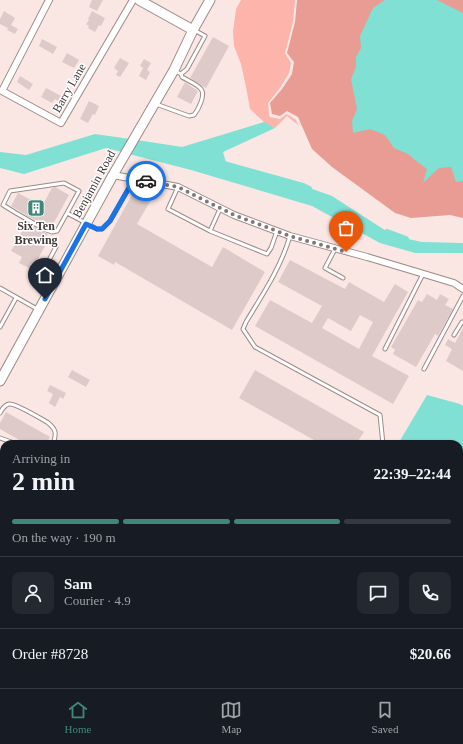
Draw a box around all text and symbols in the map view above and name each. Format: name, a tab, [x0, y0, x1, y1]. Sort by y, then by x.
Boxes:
street label: Barry Lane	[49, 61, 89, 115]
street label: Benjamin Road	[70, 148, 118, 220]
courier	[126, 161, 166, 201]
icon: car	[135, 170, 157, 192]
building icon: Six Ten Brewing	[26, 198, 46, 218]
pin	[329, 211, 363, 252]
icon: bag	[335, 217, 357, 239]
place label: Six Ten Brewing	[14, 219, 58, 247]
pin	[28, 258, 62, 299]
icon: home	[34, 264, 56, 286]
text: Arriving in	[12, 451, 70, 466]
text: 22:39–22:44	[374, 466, 451, 482]
text: 2 min	[12, 467, 75, 496]
text: On the way · 190 m	[12, 530, 116, 545]
button: person	[12, 572, 54, 614]
button: chat	[357, 572, 399, 614]
button: phone	[409, 572, 451, 614]
text: Sam	[64, 576, 92, 592]
text: Courier · 4.9	[64, 593, 131, 608]
text: Order #8728	[12, 646, 88, 662]
text: $20.66	[410, 646, 451, 662]
tab: Home	[65, 699, 91, 735]
tab: Map	[220, 699, 242, 735]
tab: Saved	[372, 699, 398, 735]

